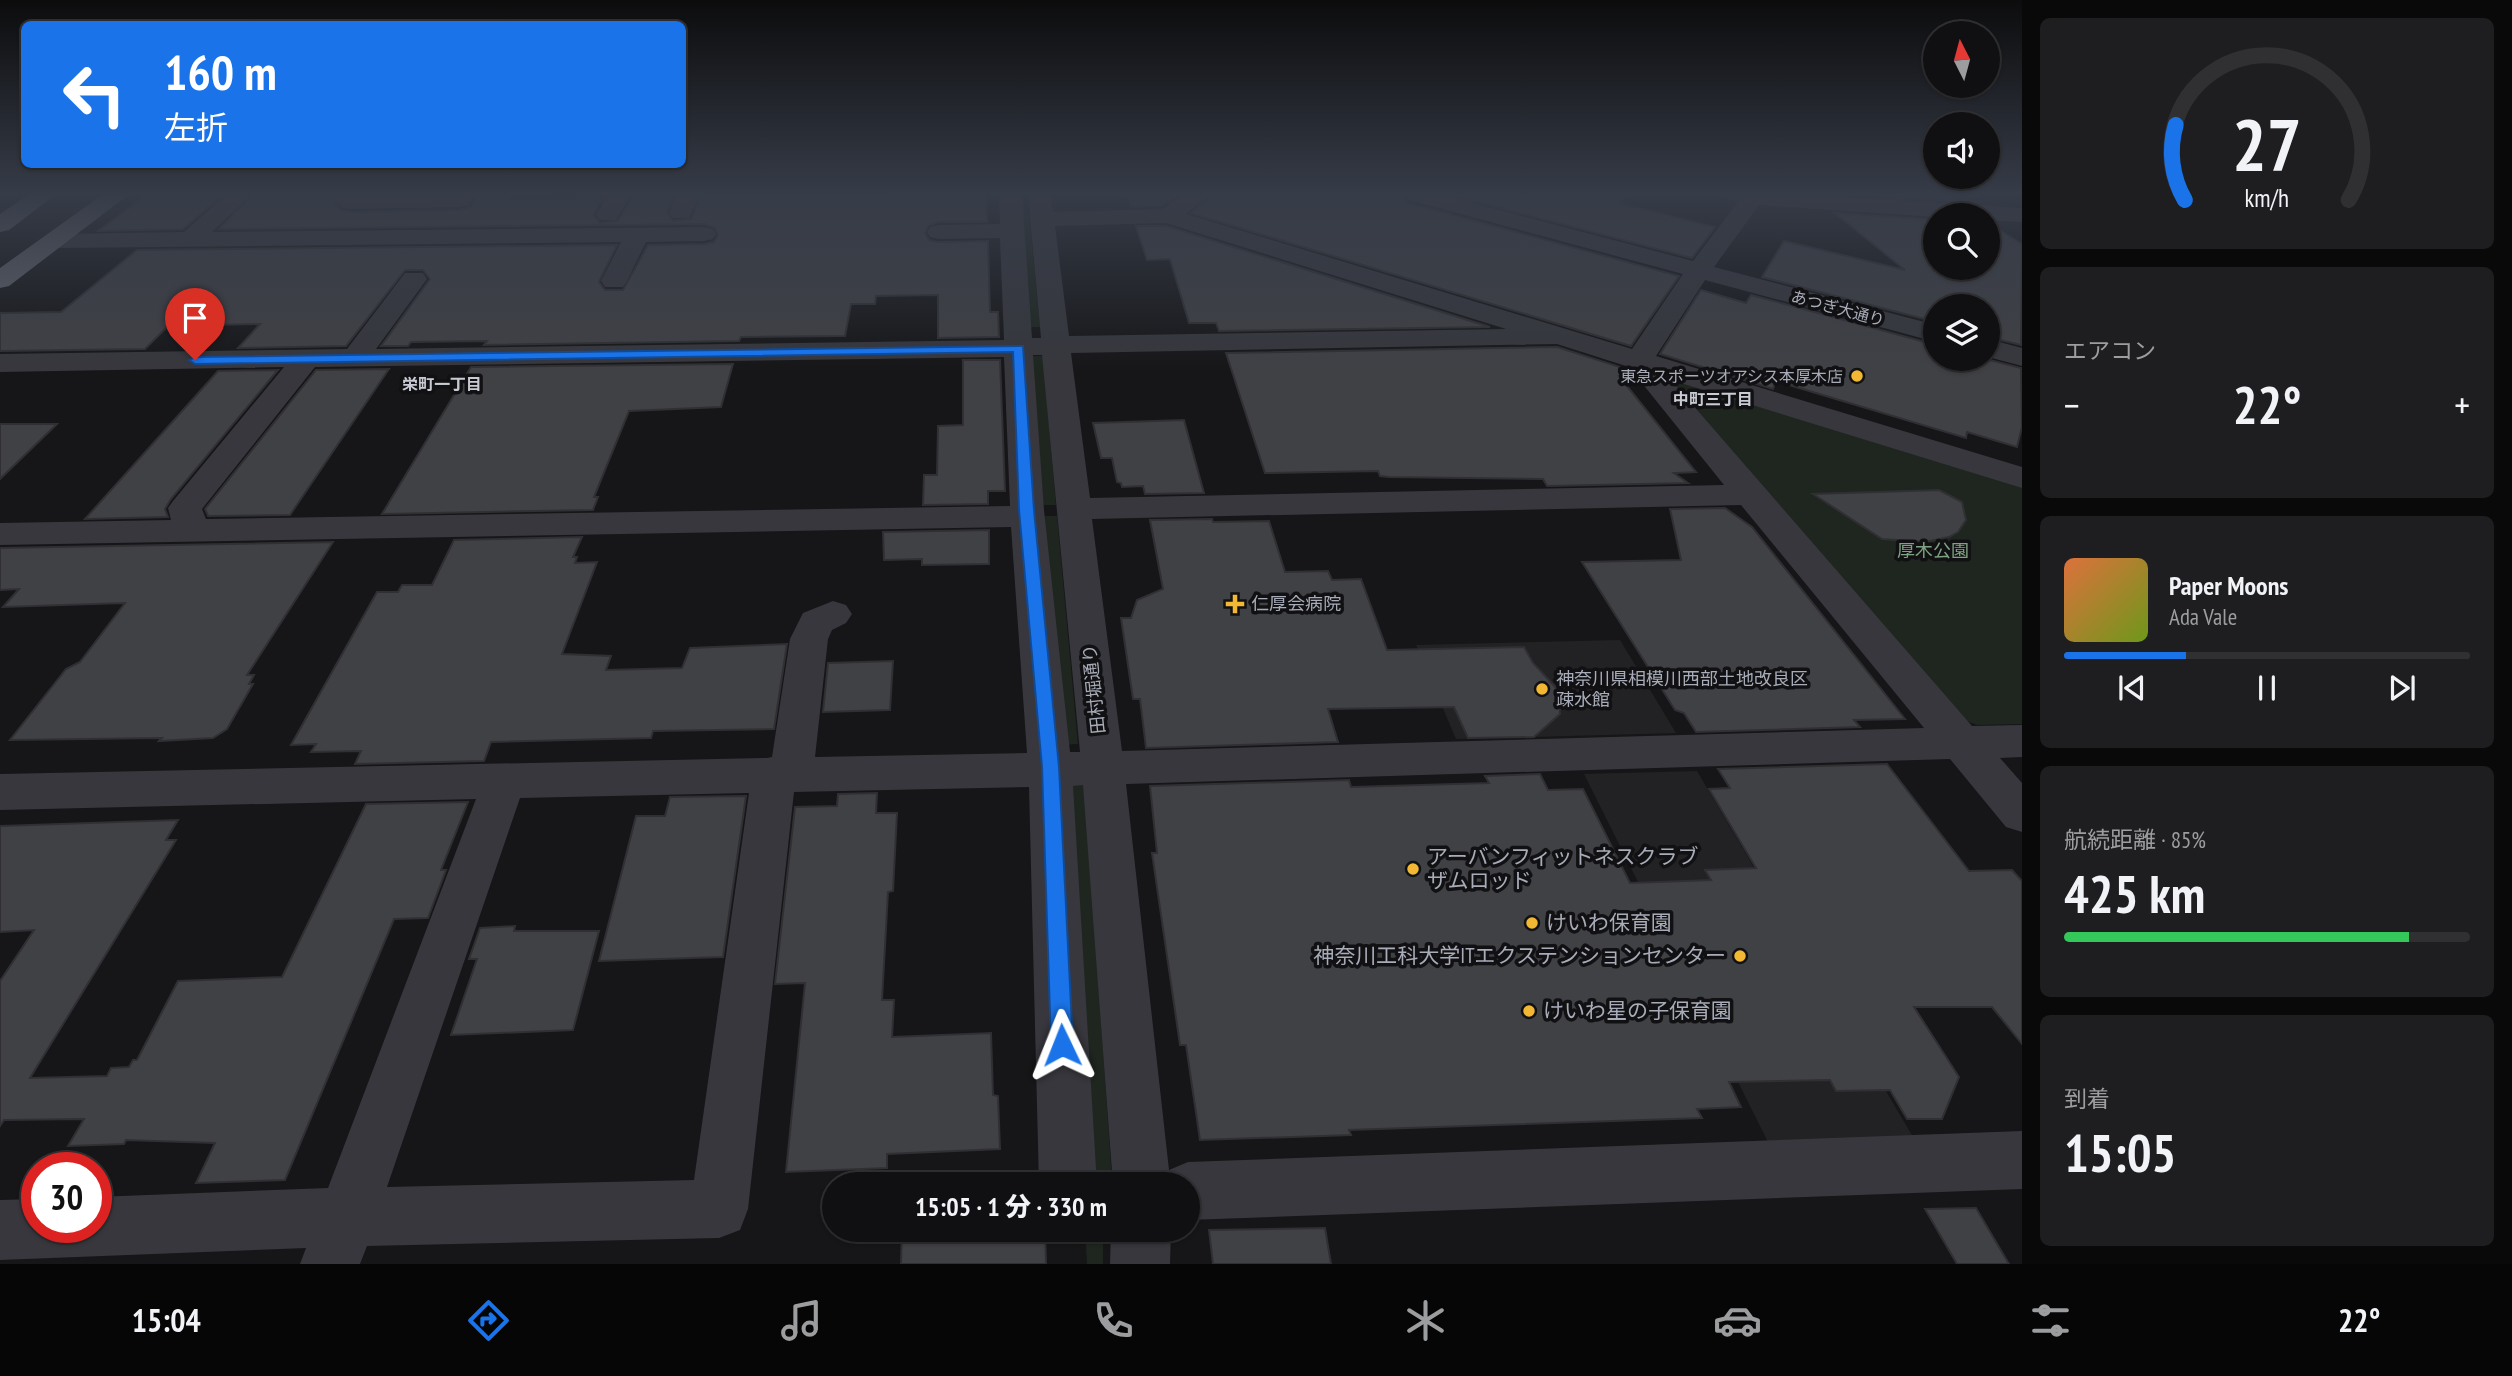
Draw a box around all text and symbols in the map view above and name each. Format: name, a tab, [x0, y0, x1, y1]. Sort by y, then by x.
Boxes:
north arrow	[1923, 21, 2000, 98]
map controls	[1923, 21, 2000, 371]
text: 160 m	[164, 40, 277, 104]
icon: left	[49, 49, 140, 140]
text: 27	[2232, 96, 2302, 190]
text: 左折	[164, 106, 228, 148]
button: sound	[1923, 112, 2000, 189]
text: km/h	[2245, 181, 2289, 213]
button: search	[1923, 203, 2000, 280]
street label: あつぎ大通り	[1789, 286, 1887, 330]
pin	[165, 288, 225, 360]
button: layers	[1923, 294, 2000, 371]
icon: arrive	[176, 299, 214, 337]
text: エアコン	[2064, 336, 2156, 365]
place label: 東急スポーツオアシス本厚木店	[1620, 366, 1843, 386]
marker: 東急スポーツオアシス本厚木店	[1849, 368, 1865, 384]
text: 22°	[2233, 371, 2301, 438]
district label: 栄町一丁目	[402, 374, 482, 394]
text: −	[2064, 380, 2080, 429]
text: +	[2454, 380, 2470, 429]
district label: 中町三丁目	[1673, 389, 1753, 409]
park label: 厚木公園	[1897, 539, 1969, 562]
text: Paper Moons	[2169, 569, 2288, 602]
place label: 仁厚会病院	[1251, 592, 1341, 615]
marker: 仁厚会病院	[1225, 594, 1245, 614]
text: Ada Vale	[2169, 602, 2237, 631]
street label: 田村堀通り	[1077, 643, 1110, 735]
place label: 神奈川県相模川西部土地改良区 疎水館	[1556, 667, 1808, 711]
icon: previous	[2113, 669, 2151, 707]
icon: pause	[2248, 669, 2286, 707]
icon: next	[2383, 669, 2421, 707]
marker: 神奈川県相模川西部土地改良区 疎水館	[1534, 681, 1550, 697]
text: 航続距離 · 85%	[2064, 825, 2206, 854]
place label: アーバンフィットネスクラブ ザムロッド	[1427, 843, 1699, 894]
text: 425 km	[2064, 860, 2205, 927]
marker: アーバンフィットネスクラブ ザムロッド	[1405, 861, 1421, 877]
place label: けいわ保育園	[1546, 909, 1672, 936]
marker: けいわ保育園	[1524, 915, 1540, 931]
place label: 神奈川工科大学ITエクステンションセンター	[1313, 942, 1726, 969]
marker: 神奈川工科大学ITエクステンションセンター	[1732, 948, 1748, 964]
place label: けいわ星の子保育園	[1543, 997, 1732, 1024]
marker: けいわ星の子保育園	[1521, 1003, 1537, 1019]
position arrow	[1025, 1008, 1099, 1082]
text: 到着	[2064, 1084, 2110, 1113]
text: 15:05	[2064, 1119, 2176, 1186]
speed limit sign: 30	[21, 1152, 112, 1243]
text: 15:05 · 1 分 · 330 m	[915, 1190, 1107, 1223]
icon: directions	[464, 1296, 513, 1345]
icon: music	[777, 1296, 826, 1345]
icon: phone	[1089, 1296, 1138, 1345]
icon: climate	[1401, 1296, 1450, 1345]
icon: car	[1713, 1296, 1762, 1345]
icon: filters	[2026, 1296, 2075, 1345]
text: 15:04	[132, 1299, 201, 1341]
text: 22°	[2338, 1299, 2380, 1341]

